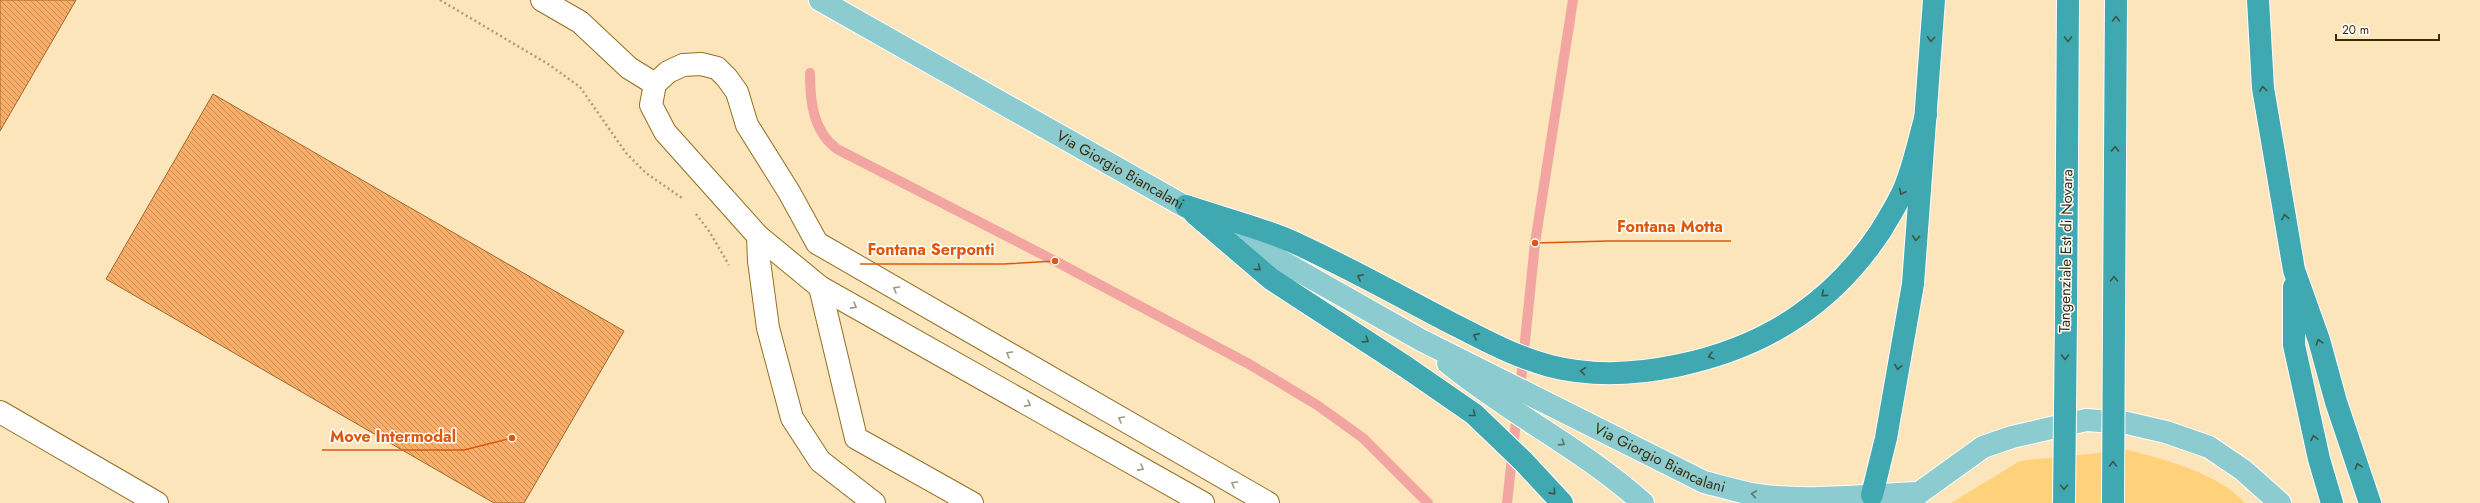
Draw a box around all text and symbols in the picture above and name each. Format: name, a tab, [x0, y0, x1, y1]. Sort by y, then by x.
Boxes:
one-way arrow	[2112, 16, 2120, 22]
scale bar	[2336, 16, 2439, 42]
text: 20 m	[2342, 21, 2369, 39]
one-way arrow	[1927, 36, 1936, 42]
one-way arrow	[2064, 36, 2072, 42]
one-way arrow	[2259, 86, 2268, 92]
street label: Via Giorgio Biancalani	[1052, 125, 1188, 215]
one-way arrow	[2111, 146, 2119, 152]
street label: Tangenziale Est di Novara	[2054, 169, 2078, 333]
one-way arrow	[1899, 188, 1907, 195]
callout: Fontana Motta	[1609, 213, 1731, 241]
one-way arrow	[2281, 214, 2290, 220]
text: Fontana Motta	[1617, 215, 1723, 238]
one-way arrow	[1912, 235, 1921, 241]
callout: Fontana Serponti	[860, 236, 1003, 264]
text: Fontana Serponti	[867, 238, 995, 261]
one-way arrow	[1253, 263, 1261, 270]
one-way arrow	[1357, 274, 1365, 281]
one-way arrow	[2110, 276, 2118, 282]
one-way arrow	[893, 286, 900, 293]
one-way arrow	[1821, 290, 1828, 297]
one-way arrow	[850, 301, 857, 308]
one-way arrow	[1473, 333, 1480, 340]
one-way arrow	[1362, 336, 1369, 343]
one-way arrow	[2315, 339, 2324, 346]
one-way arrow	[1006, 351, 1013, 358]
one-way arrow	[1708, 351, 1715, 360]
one-way arrow	[2061, 354, 2069, 360]
one-way arrow	[1895, 364, 1903, 370]
one-way arrow	[1580, 366, 1586, 375]
one-way arrow	[1024, 400, 1031, 407]
one-way arrow	[1468, 409, 1475, 416]
one-way arrow	[1118, 416, 1125, 423]
street label: Via Giorgio Biancalani	[1590, 417, 1728, 498]
callout: Move Intermodal	[322, 422, 464, 450]
text: Move Intermodal	[330, 425, 456, 448]
one-way arrow	[2311, 435, 2319, 441]
one-way arrow	[1558, 438, 1565, 445]
one-way arrow	[2109, 461, 2117, 467]
one-way arrow	[2354, 463, 2362, 470]
one-way arrow	[1137, 464, 1144, 471]
one-way arrow	[1231, 481, 1238, 488]
one-way arrow	[2060, 484, 2068, 490]
one-way arrow	[1548, 487, 1555, 495]
one-way arrow	[1751, 490, 1758, 499]

